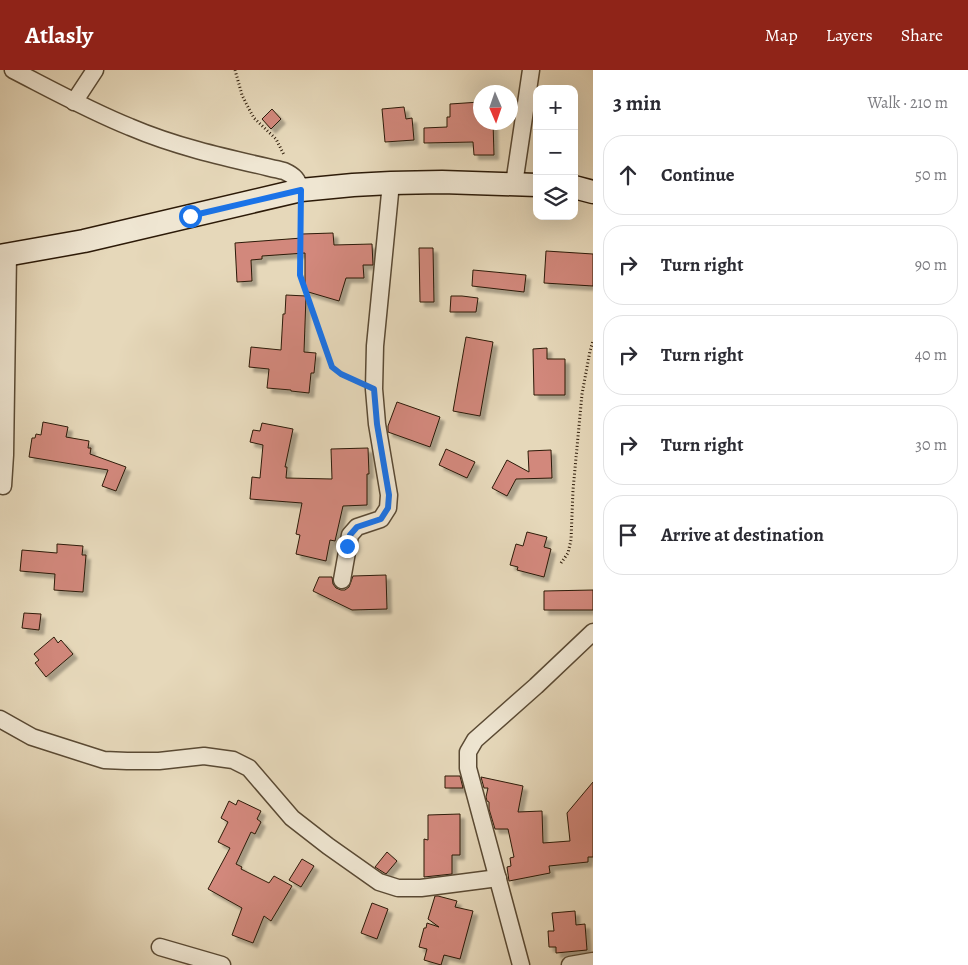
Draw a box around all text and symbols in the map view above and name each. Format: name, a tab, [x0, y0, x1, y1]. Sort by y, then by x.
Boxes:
text: Atlasly	[25, 19, 93, 51]
text: Map	[765, 23, 798, 47]
text: Layers	[826, 23, 873, 47]
text: Share	[901, 23, 943, 47]
north arrow	[473, 85, 518, 130]
map controls	[533, 85, 578, 220]
button: +	[533, 85, 578, 130]
text: 3 min	[613, 89, 661, 117]
text: Walk · 210 m	[867, 92, 948, 114]
button: −	[533, 130, 578, 175]
icon: ahead	[614, 161, 642, 189]
text: Continue	[661, 162, 735, 188]
text: 50 m	[915, 164, 947, 186]
button: layers	[533, 175, 578, 220]
route start	[179, 205, 202, 228]
icon: right	[614, 251, 642, 279]
text: Turn right	[661, 252, 743, 278]
text: 90 m	[915, 254, 947, 276]
icon: right	[614, 341, 642, 369]
text: Turn right	[661, 342, 743, 368]
text: 40 m	[915, 344, 947, 366]
icon: right	[614, 431, 642, 459]
text: Turn right	[661, 432, 743, 458]
text: 30 m	[915, 434, 947, 456]
icon: arrive	[614, 521, 642, 549]
text: Arrive at destination	[661, 522, 824, 548]
route end	[336, 535, 359, 558]

